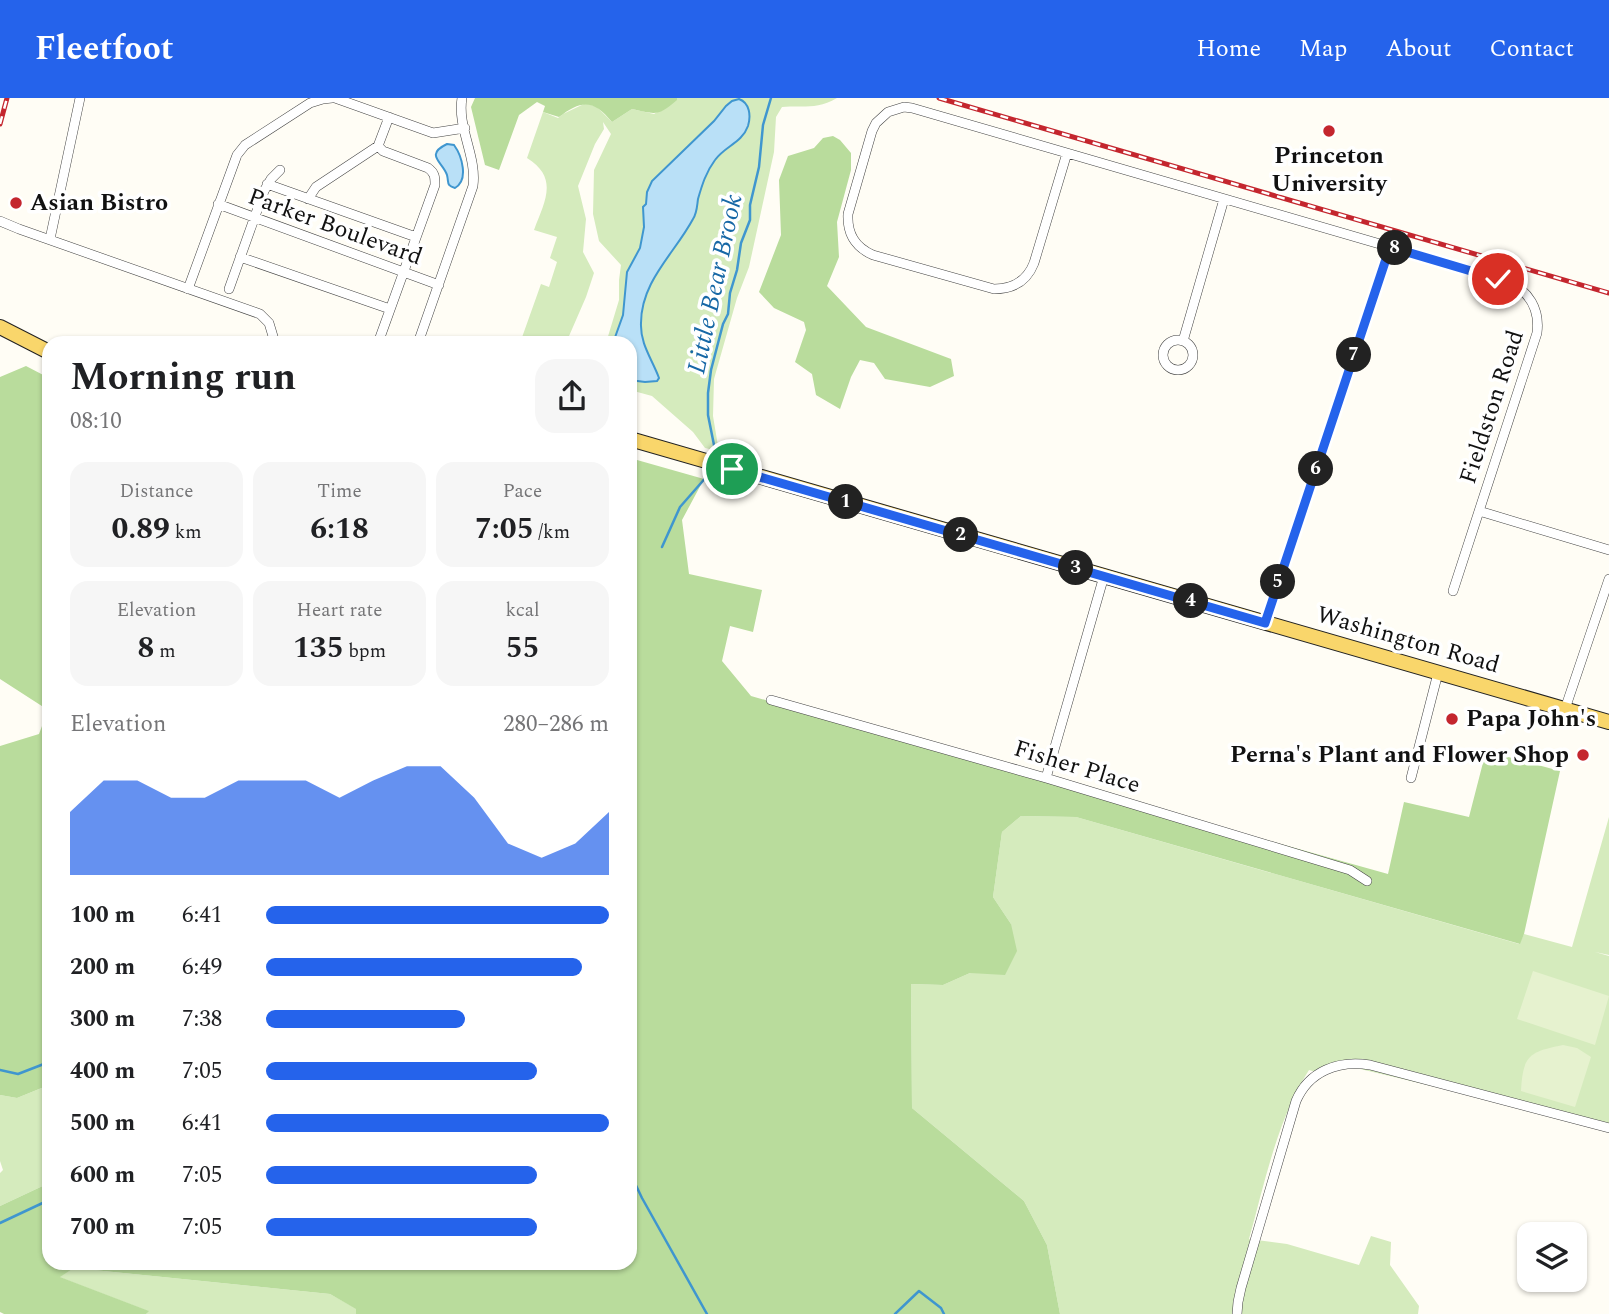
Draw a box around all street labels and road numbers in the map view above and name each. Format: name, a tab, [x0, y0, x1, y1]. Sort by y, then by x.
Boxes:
street label: Parker Boulevard	[243, 179, 427, 275]
street label: Fieldston Road	[1450, 325, 1534, 489]
street label: Washington Road	[1312, 597, 1504, 683]
street label: Fisher Place	[1009, 731, 1145, 803]

